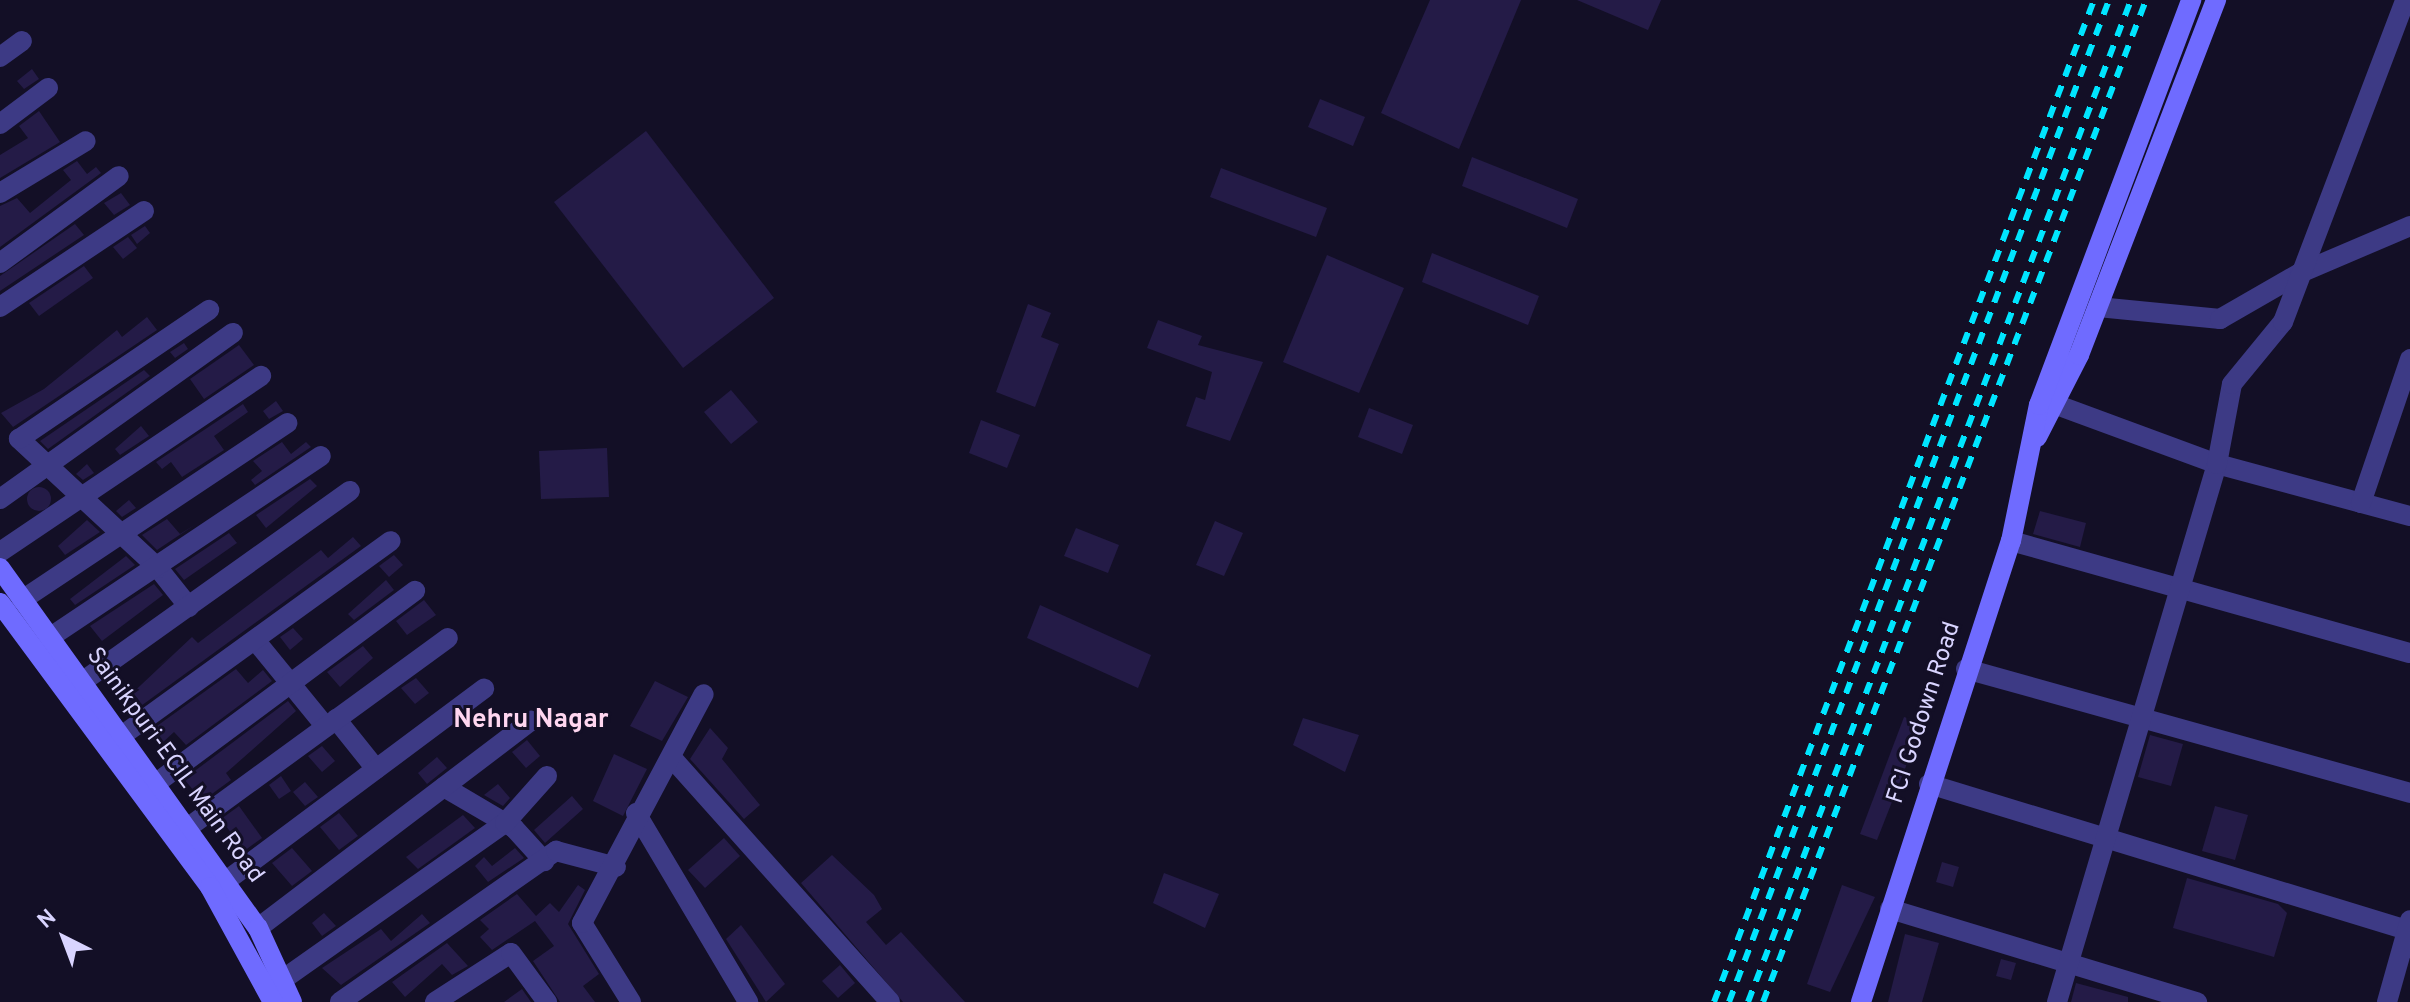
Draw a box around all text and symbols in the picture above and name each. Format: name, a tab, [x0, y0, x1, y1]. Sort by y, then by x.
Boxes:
street label: FCI Godown Road	[1882, 619, 1968, 807]
street label: Sainikpuri-ECIL Main Road	[79, 643, 269, 889]
district label: Nehru Nagar	[453, 705, 609, 737]
north arrow	[24, 898, 104, 978]
text: N	[33, 904, 63, 935]

